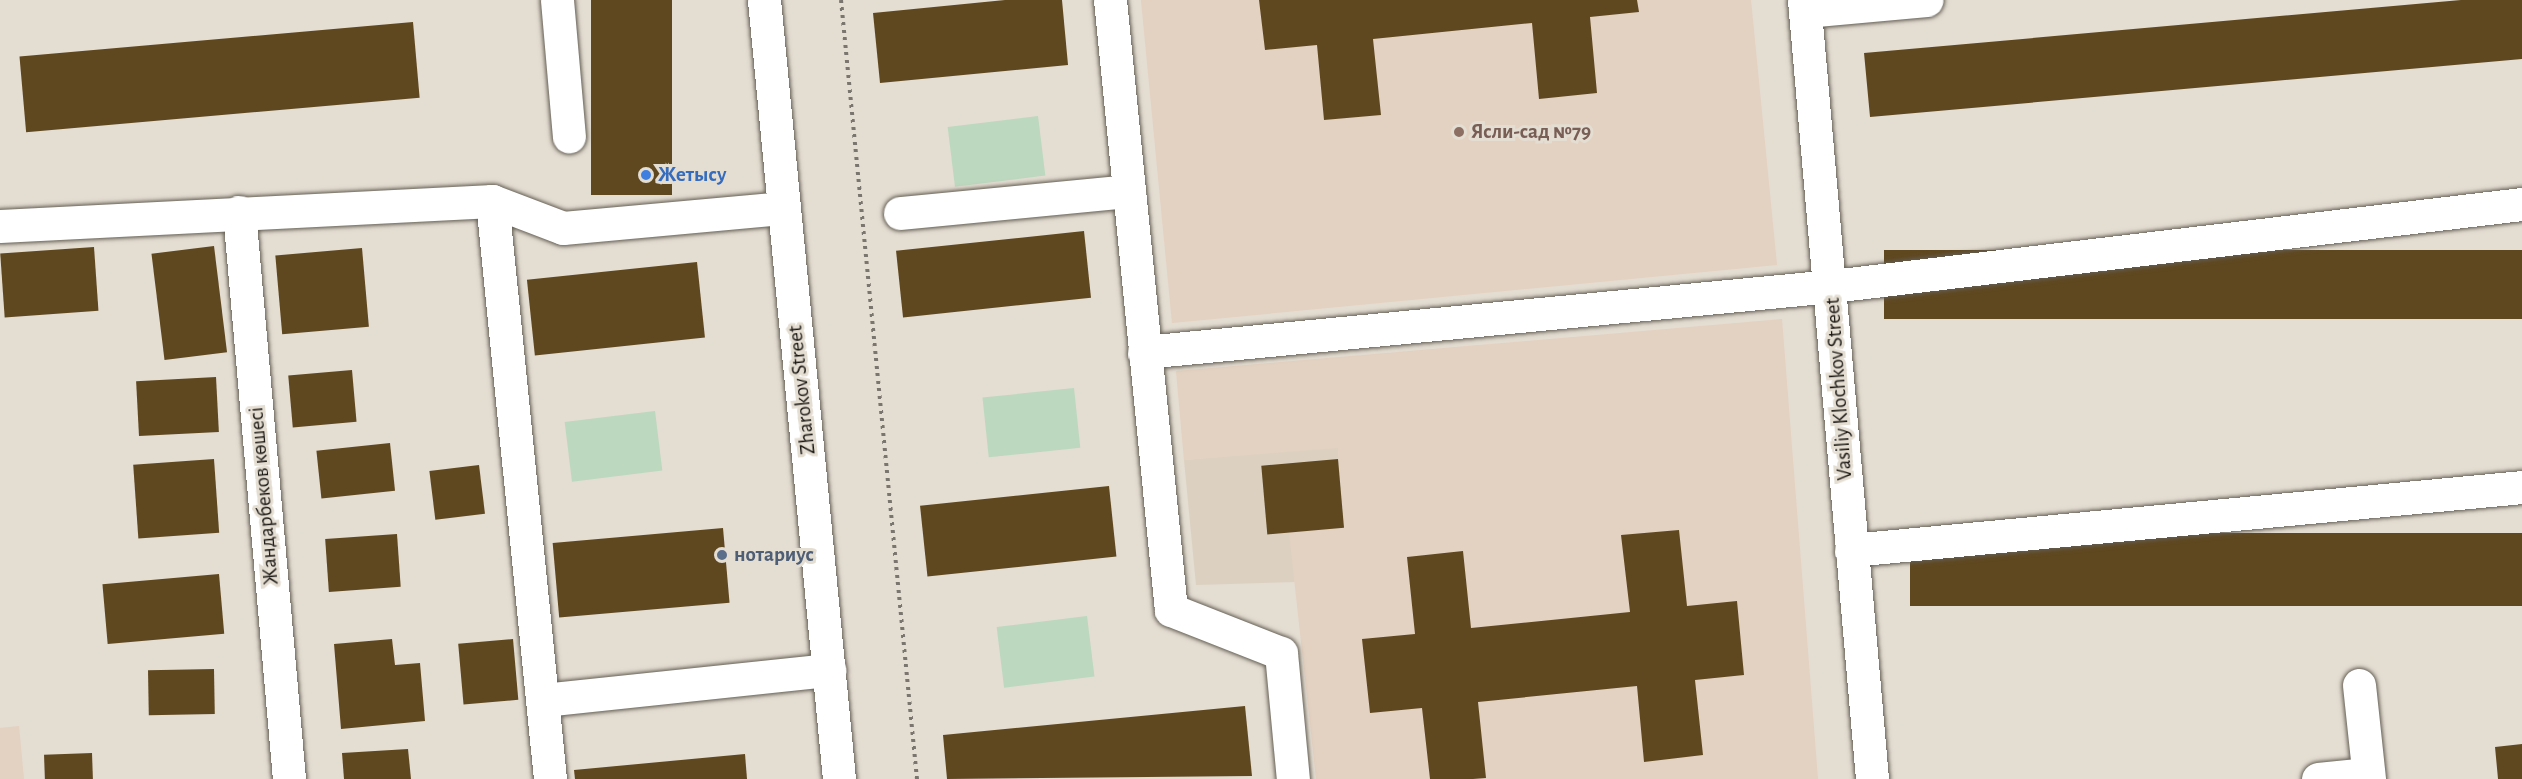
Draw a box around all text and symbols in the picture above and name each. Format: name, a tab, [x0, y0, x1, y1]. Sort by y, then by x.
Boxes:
place label: Ясли-сад №79	[1471, 119, 1591, 145]
marker: Ясли-сад №79	[1452, 125, 1466, 139]
place label: Жетысу	[658, 162, 726, 188]
marker: Жетысу	[639, 168, 653, 182]
street label: Vasiliy Klochkov Street	[1820, 297, 1858, 481]
street label: Zharokov Street	[783, 324, 821, 456]
street label: Жандарбеков көшесі	[244, 406, 284, 586]
place label: нотариус	[734, 542, 814, 568]
marker: нотариус	[715, 548, 729, 562]

